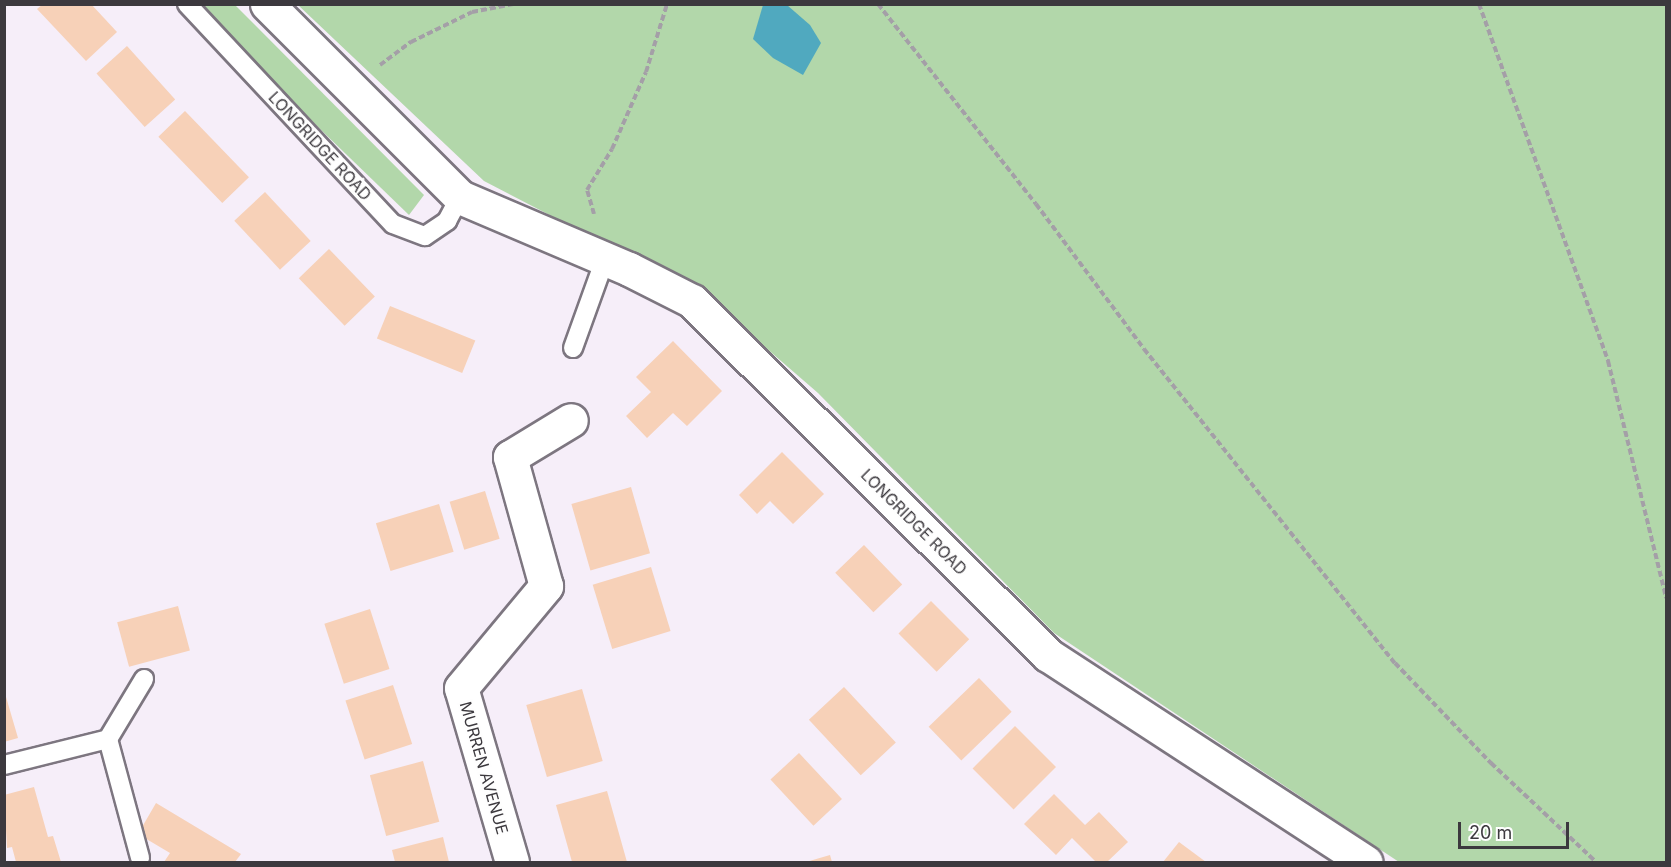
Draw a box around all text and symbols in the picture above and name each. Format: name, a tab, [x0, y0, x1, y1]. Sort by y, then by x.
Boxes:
street label: LONGRIDGE ROAD	[265, 88, 375, 204]
street label: LONGRIDGE ROAD	[857, 465, 971, 579]
street label: MURREN AVENUE	[456, 699, 512, 837]
scale bar	[1461, 810, 1572, 848]
text: 20 m	[1469, 822, 1512, 843]

